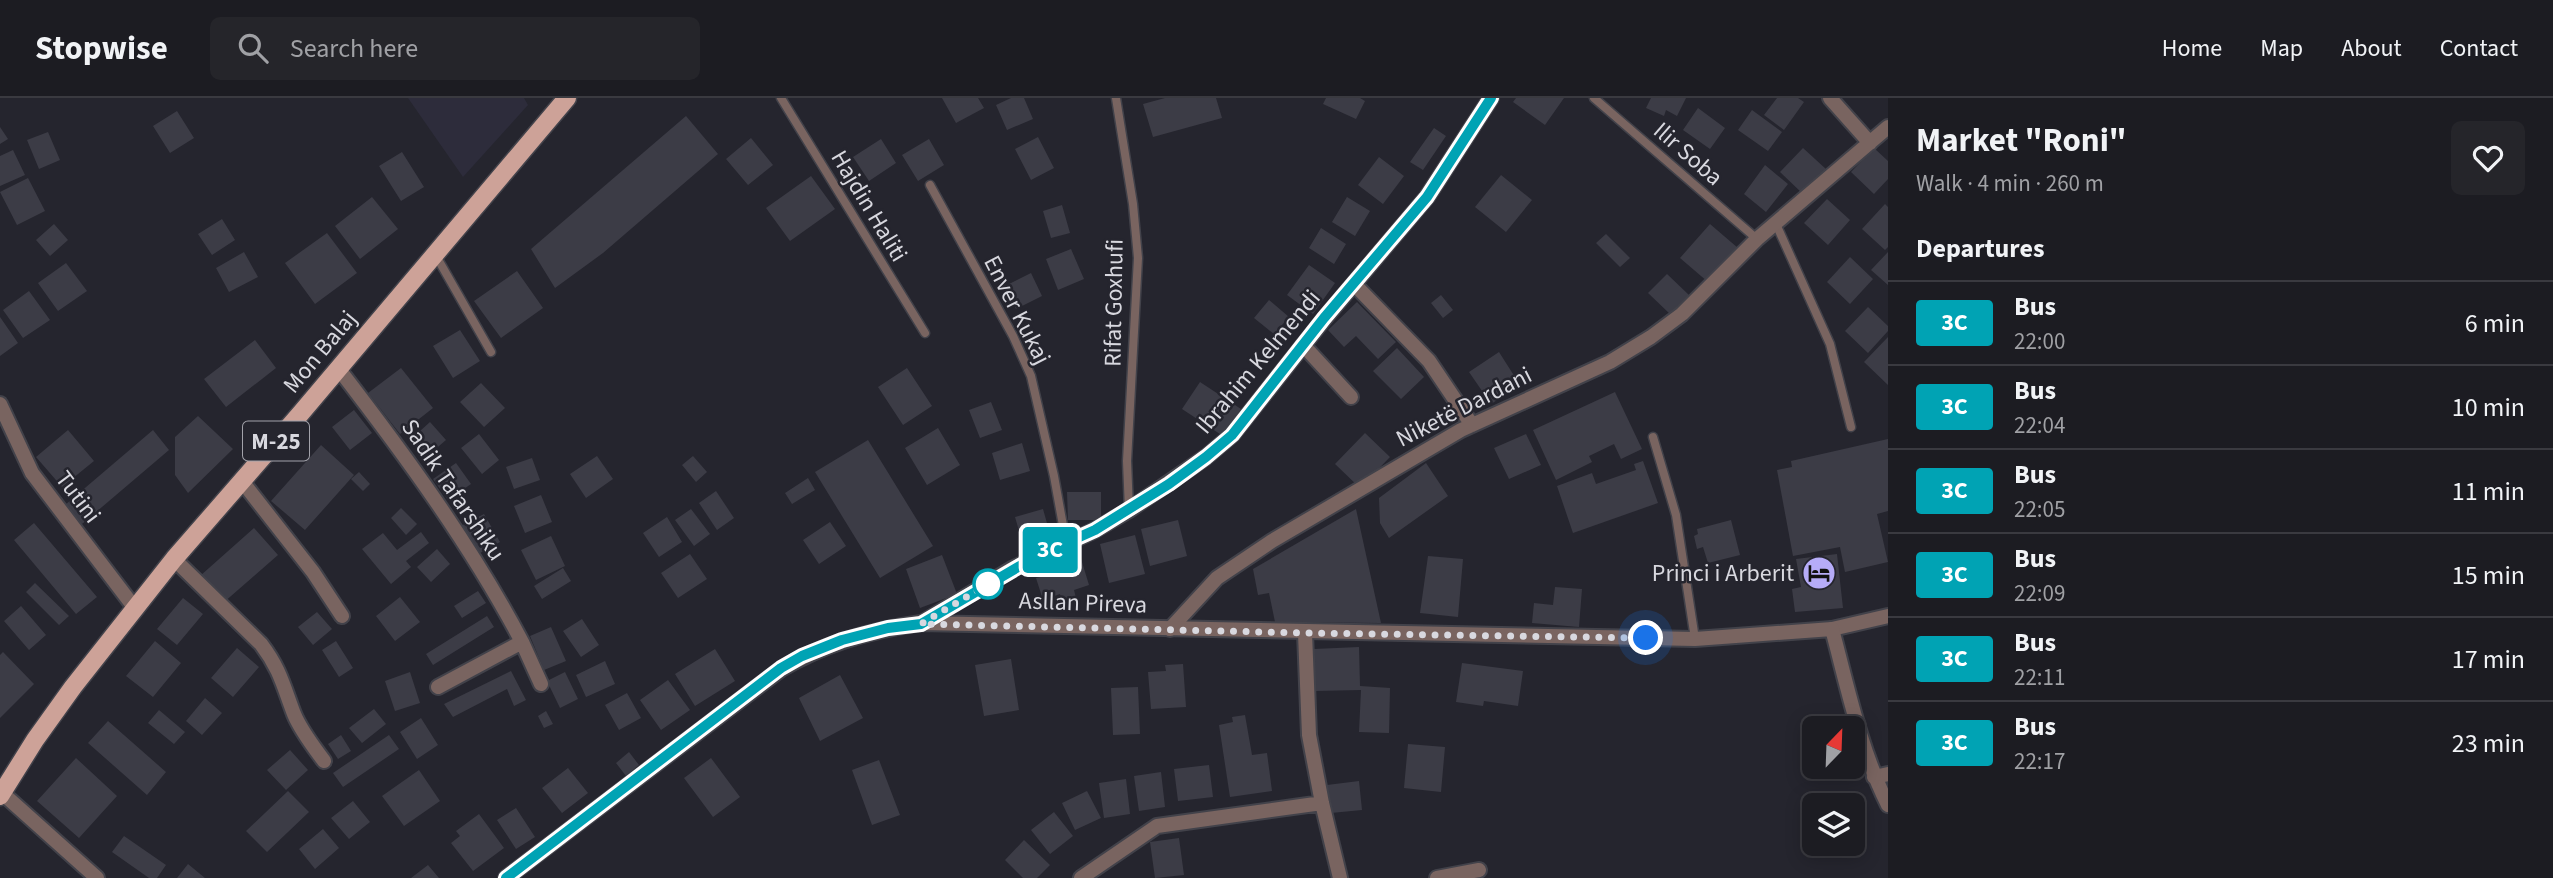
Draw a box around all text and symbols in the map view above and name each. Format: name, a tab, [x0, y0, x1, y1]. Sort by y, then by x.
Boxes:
search box	[210, 17, 700, 80]
text: Stopwise	[35, 25, 168, 72]
icon: search	[234, 29, 272, 67]
text: Search here	[290, 30, 418, 67]
text: Home	[2162, 31, 2222, 66]
text: Map	[2260, 31, 2303, 66]
text: About	[2341, 31, 2402, 66]
text: Contact	[2440, 31, 2518, 66]
street label: Ilir Soba	[1645, 114, 1731, 194]
text: Market "Roni"	[1916, 117, 2126, 164]
button: heart	[2451, 121, 2525, 195]
street label: Hajdin Haliti	[822, 144, 916, 268]
text: Walk · 4 min · 260 m	[1916, 167, 2104, 200]
text: Departures	[1916, 230, 2044, 267]
street label: Rifat Goxhufi	[1095, 239, 1133, 367]
street label: Enver Kukaj	[975, 249, 1059, 371]
street label: Ibrahim Kelmendi	[1187, 282, 1329, 442]
text: Bus	[2014, 288, 2056, 325]
street label: Mon Balaj	[275, 303, 365, 401]
text: 3C	[1941, 305, 1968, 340]
text: 6 min	[2465, 305, 2525, 342]
text: 22:00	[2014, 325, 2065, 358]
street label: Niketë Dardani	[1390, 358, 1538, 456]
text: Bus	[2014, 372, 2056, 409]
text: 3C	[1941, 389, 1968, 424]
text: 10 min	[2452, 389, 2525, 426]
text: 22:04	[2014, 409, 2065, 442]
street label: Sadik Tafarshiku	[392, 412, 514, 568]
road number: M-25	[243, 422, 309, 460]
text: Bus	[2014, 456, 2056, 493]
street label: Tutini	[47, 463, 109, 531]
text: 3C	[1941, 473, 1968, 508]
text: 11 min	[2452, 473, 2525, 510]
text: 22:05	[2014, 493, 2065, 526]
line badge: 3C	[1018, 527, 1082, 573]
text: 3C	[1037, 532, 1063, 567]
text: Bus	[2014, 540, 2056, 577]
hotel icon: Princi i Arberit	[1800, 554, 1838, 592]
place label: Princi i Arberit	[1652, 556, 1794, 591]
text: 3C	[1941, 557, 1968, 592]
text: 15 min	[2452, 557, 2525, 594]
unlabelled marker	[973, 569, 1003, 599]
text: 22:09	[2014, 577, 2065, 610]
street label: Asllan Pireva	[1018, 583, 1148, 623]
your location	[1628, 620, 1663, 655]
text: Bus	[2014, 624, 2056, 661]
text: 3C	[1941, 641, 1968, 676]
text: 17 min	[2452, 641, 2525, 678]
text: 22:11	[2014, 661, 2065, 694]
text: Bus	[2014, 708, 2056, 745]
north arrow	[1802, 716, 1866, 779]
map controls	[1802, 716, 1865, 856]
text: 3C	[1941, 725, 1968, 760]
text: 23 min	[2452, 725, 2525, 762]
text: 22:17	[2014, 745, 2065, 778]
button: layers	[1802, 793, 1865, 856]

